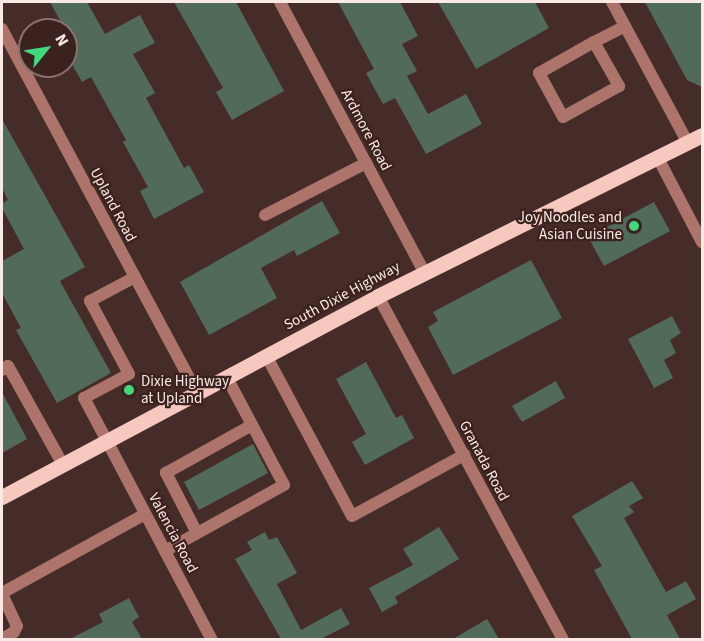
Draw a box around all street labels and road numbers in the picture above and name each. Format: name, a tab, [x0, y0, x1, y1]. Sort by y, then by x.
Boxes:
street label: Ardmore Road	[337, 86, 395, 174]
street label: Upland Road	[86, 165, 140, 245]
street label: South Dixie Highway	[281, 258, 403, 334]
street label: Granada Road	[455, 418, 513, 504]
street label: Valencia Road	[144, 490, 202, 576]

